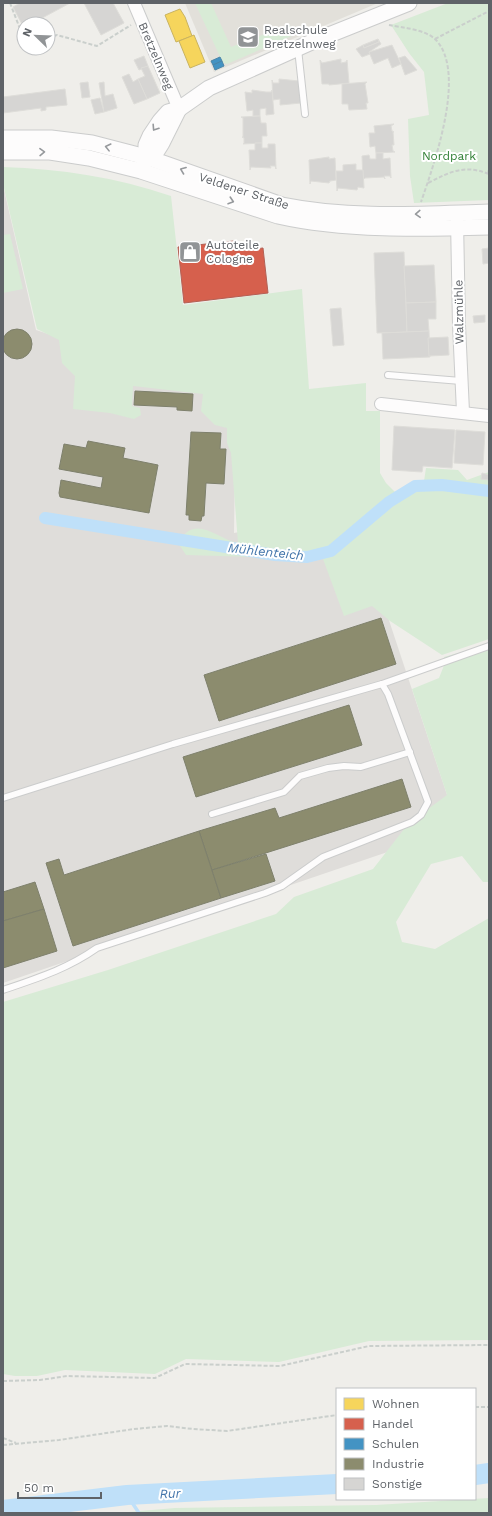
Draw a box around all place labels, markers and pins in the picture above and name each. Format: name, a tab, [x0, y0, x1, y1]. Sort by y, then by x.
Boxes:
place label: Realschule Bretzelnweg	[264, 23, 336, 51]
school or university icon: Realschule Bretzelnweg	[235, 24, 261, 50]
place label: Autoteile Cologne	[206, 238, 259, 266]
shop icon: Autoteile Cologne	[177, 239, 203, 265]

